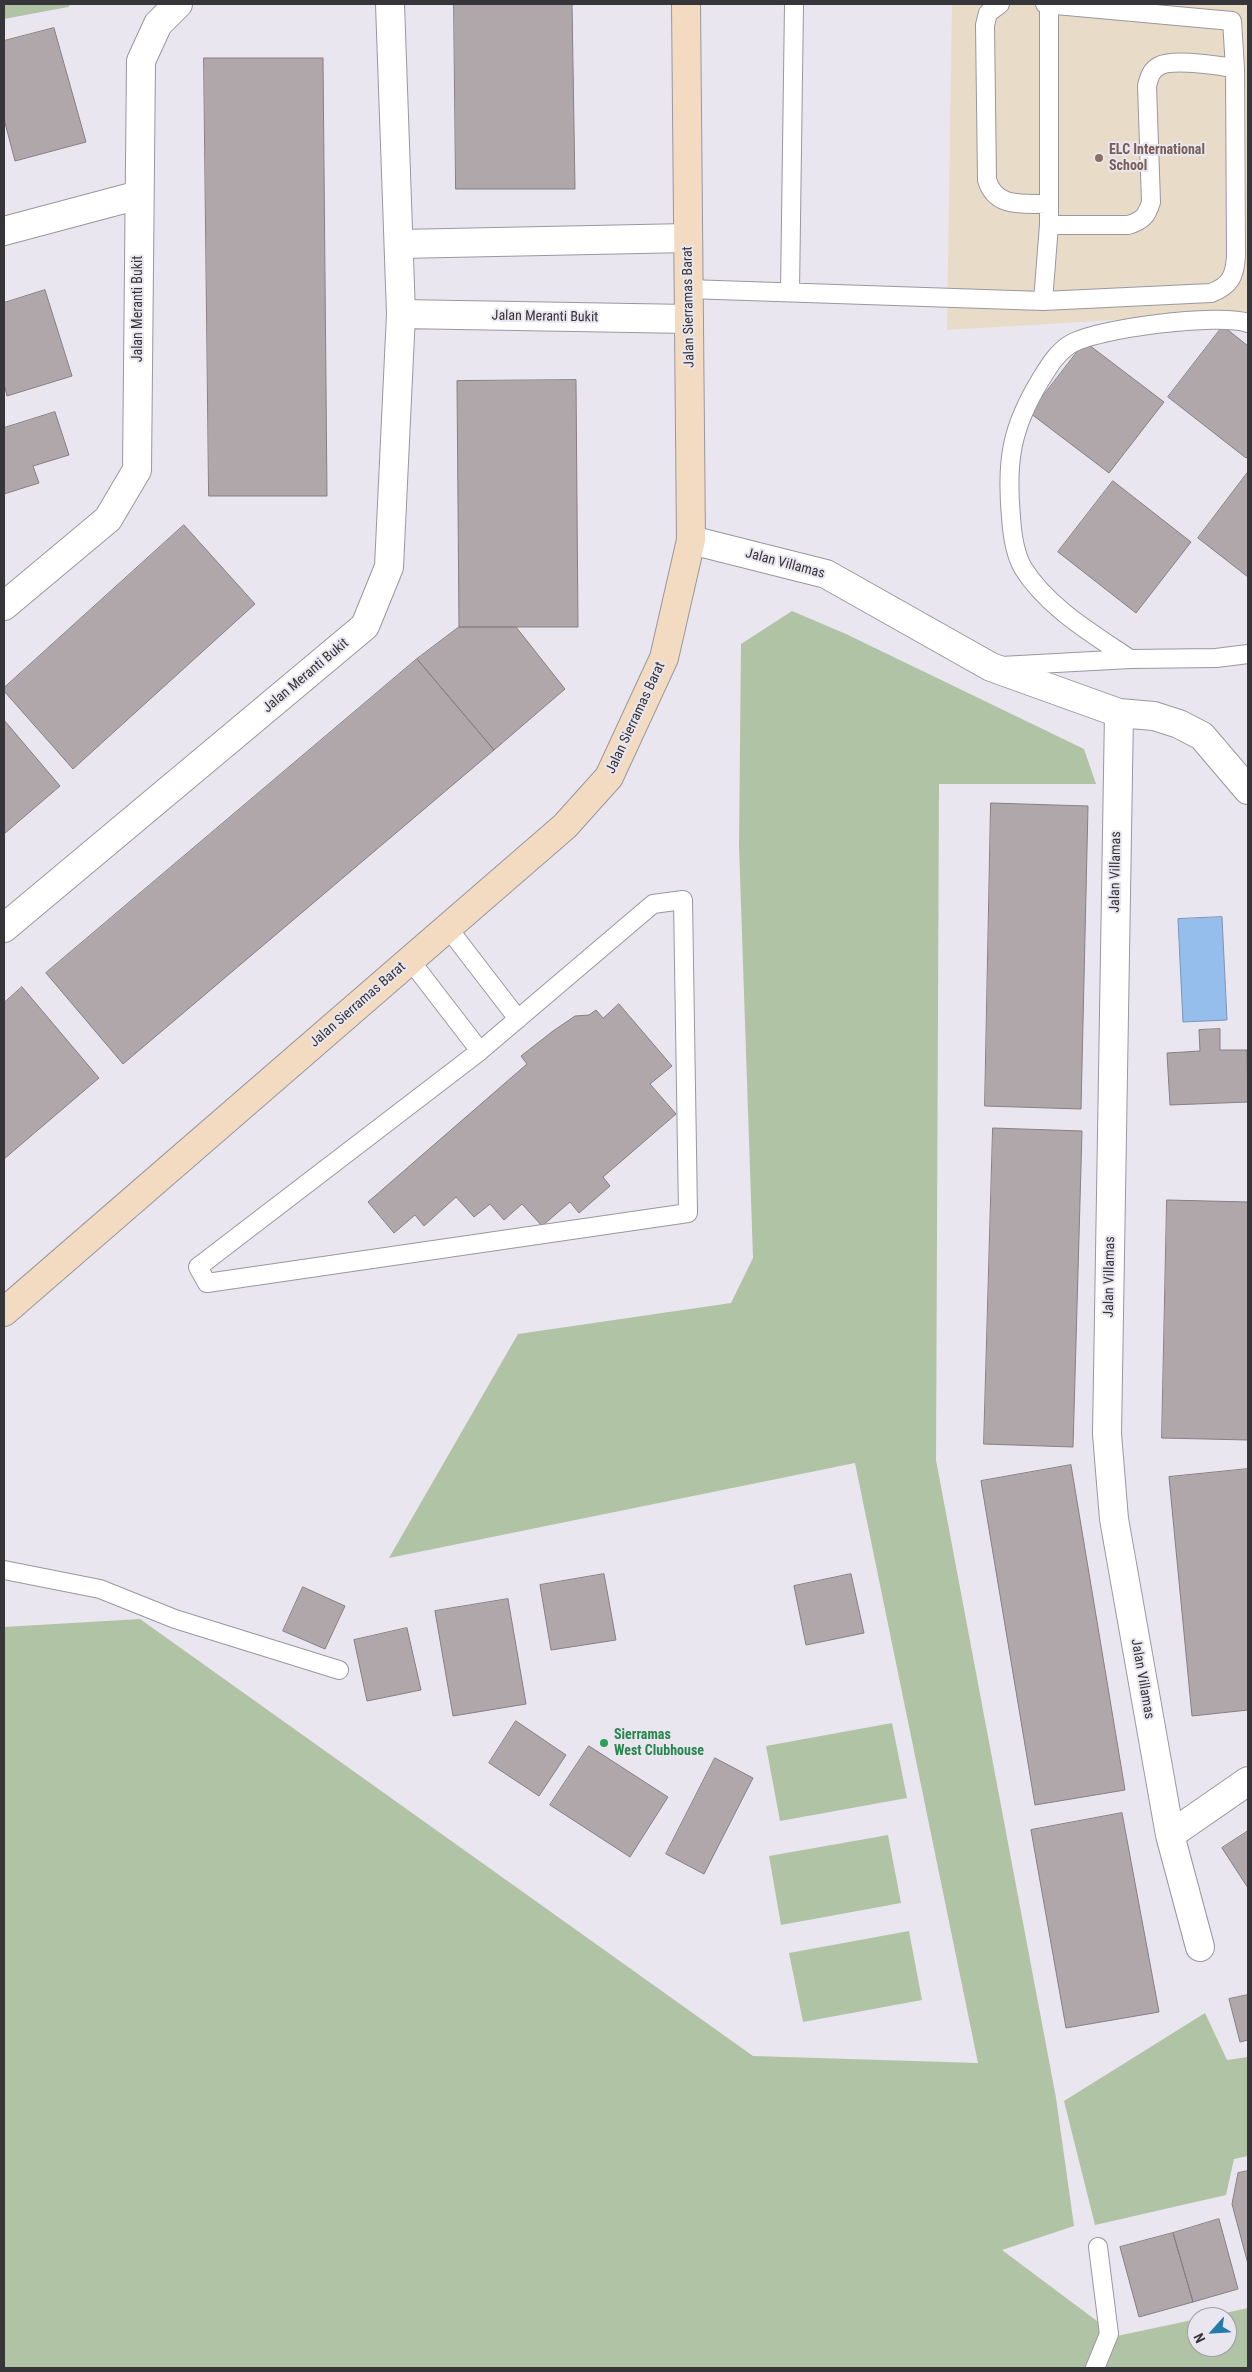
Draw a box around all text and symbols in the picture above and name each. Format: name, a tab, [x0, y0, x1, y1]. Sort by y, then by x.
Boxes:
place label: ELC International School	[1109, 142, 1205, 174]
marker: ELC International School	[1093, 152, 1105, 164]
street label: Jalan Sierramas Barat	[680, 246, 698, 368]
street label: Jalan Meranti Bukit	[130, 256, 146, 362]
street label: Jalan Meranti Bukit	[492, 308, 598, 326]
street label: Jalan Villamas	[744, 545, 826, 583]
street label: Jalan Meranti Bukit	[260, 635, 352, 717]
street label: Jalan Sierramas Barat	[603, 659, 669, 777]
street label: Jalan Villamas	[1107, 831, 1125, 913]
street label: Jalan Sierramas Barat	[307, 959, 409, 1051]
street label: Jalan Villamas	[1101, 1236, 1119, 1318]
street label: Jalan Villamas	[1127, 1638, 1157, 1720]
place label: Sierramas West Clubhouse	[614, 1727, 704, 1760]
marker: Sierramas West Clubhouse	[598, 1737, 610, 1749]
north arrow	[1187, 2307, 1237, 2357]
text: N	[1190, 2331, 1208, 2346]

